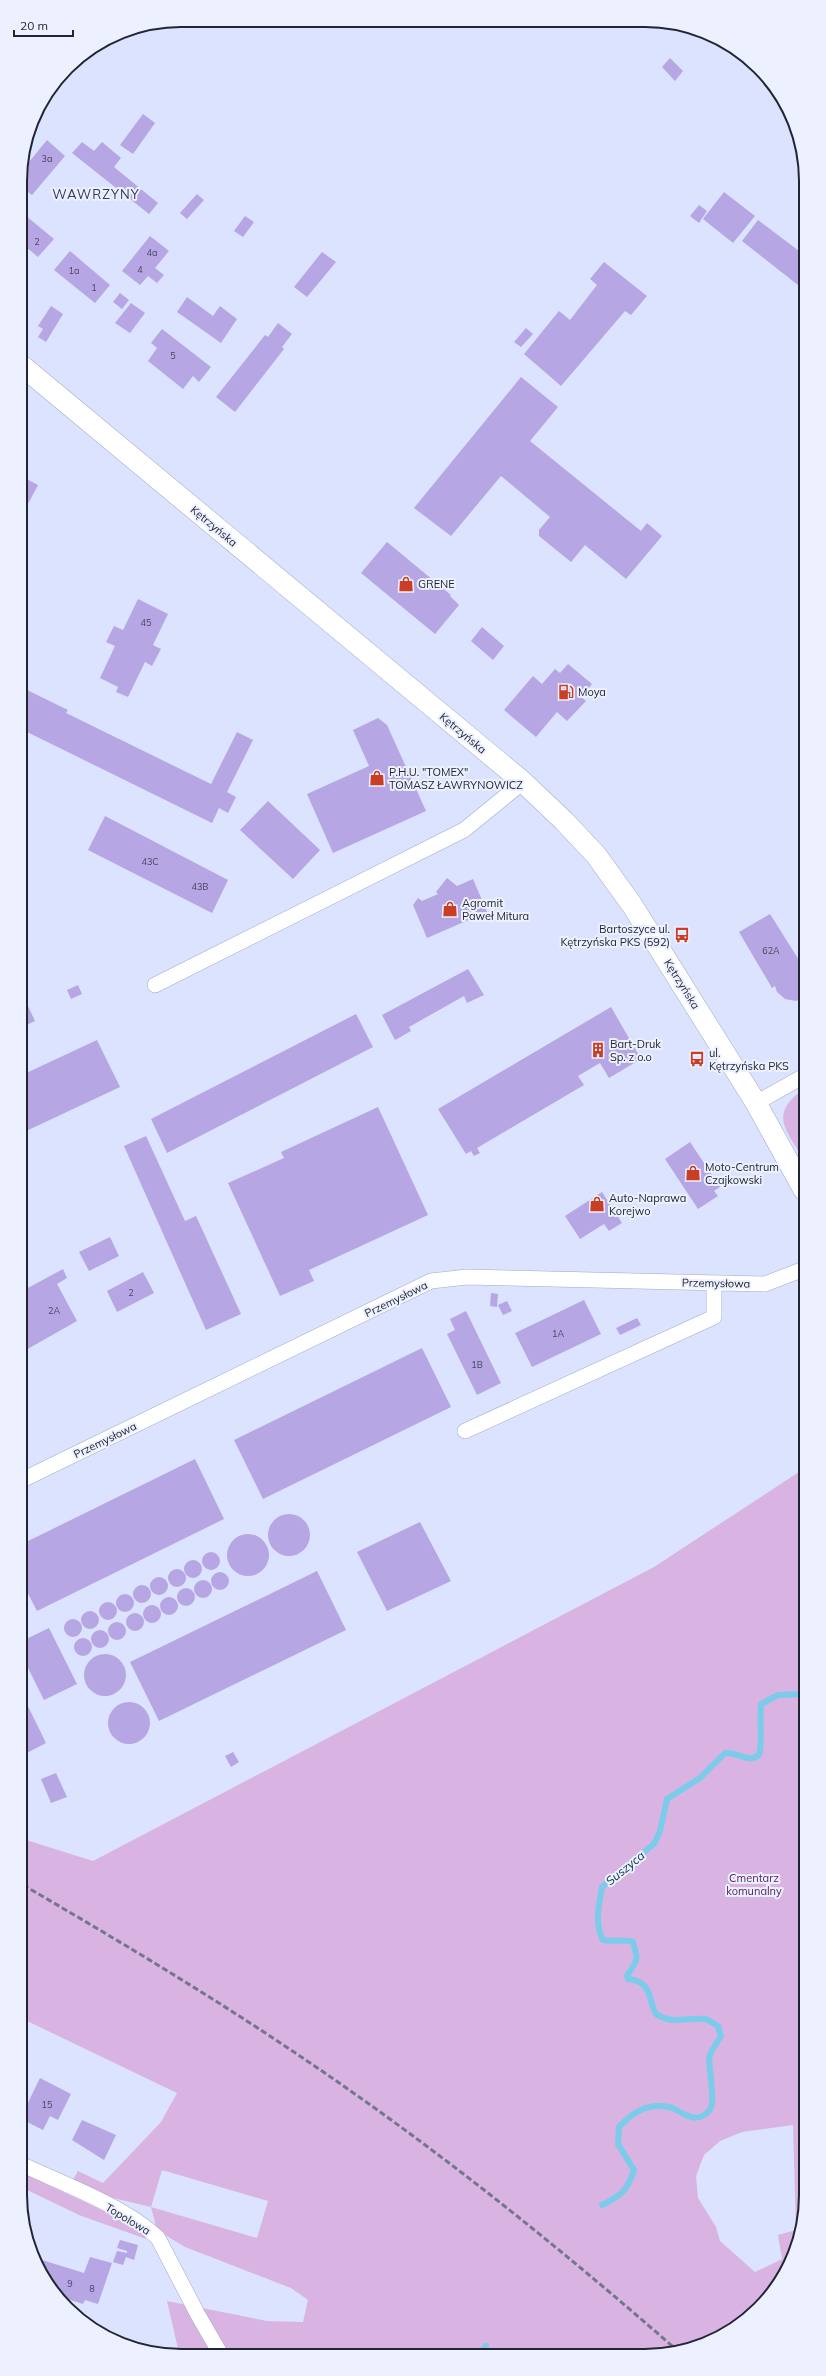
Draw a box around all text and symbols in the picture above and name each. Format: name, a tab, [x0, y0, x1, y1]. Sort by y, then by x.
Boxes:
scale bar	[14, 12, 73, 38]
text: 20 m	[20, 18, 48, 33]
house number: 3a	[42, 153, 52, 164]
district label: WAWRZYNY	[52, 186, 140, 202]
house number: 2	[34, 236, 40, 247]
house number: 4a	[147, 247, 157, 258]
house number: 4	[137, 264, 143, 275]
house number: 1a	[69, 265, 79, 276]
house number: 1	[91, 282, 97, 293]
house number: 5	[170, 350, 176, 361]
street label: Kętrzyńska	[188, 503, 240, 549]
shop icon: GRENE	[397, 575, 415, 593]
place label: GRENE	[418, 577, 455, 591]
house number: 45	[141, 617, 152, 628]
fuel station icon: Moya	[557, 683, 575, 701]
place label: Moya	[578, 685, 606, 699]
street label: Kętrzyńska	[437, 710, 489, 756]
place label: P.H.U. "TOMEX" TOMASZ ŁAWRYNOWICZ	[389, 765, 523, 792]
shop icon: P.H.U. "TOMEX" TOMASZ ŁAWRYNOWICZ	[368, 769, 386, 787]
house number: 43C	[142, 856, 158, 867]
house number: 43B	[192, 881, 208, 892]
place label: Agromit Paweł Mitura	[462, 896, 529, 923]
shop icon: Agromit Paweł Mitura	[441, 900, 459, 918]
place label: Bartoszyce ul. Kętrzyńska PKS (592)	[560, 922, 670, 949]
bus stop icon: Bartoszyce ul. Kętrzyńska PKS (592)	[673, 926, 691, 944]
house number: 62A	[762, 945, 780, 956]
street label: Kętrzyńska	[661, 956, 703, 1012]
place label: Bart-Druk Sp. z o.o	[610, 1037, 661, 1064]
building icon: Bart-Druk Sp. z o.o	[589, 1041, 607, 1059]
place label: ul. Kętrzyńska PKS	[709, 1046, 789, 1073]
bus stop icon: ul. Kętrzyńska PKS	[688, 1050, 706, 1068]
place label: Moto-Centrum Czajkowski	[705, 1160, 779, 1187]
shop icon: Moto-Centrum Czajkowski	[684, 1164, 702, 1182]
place label: Auto-Naprawa Korejwo	[609, 1191, 686, 1218]
shop icon: Auto-Naprawa Korejwo	[588, 1195, 606, 1213]
street label: Przemysłowa	[682, 1275, 750, 1291]
street label: Przemysłowa	[362, 1278, 430, 1320]
house number: 2	[128, 1287, 134, 1298]
house number: 2A	[48, 1305, 60, 1316]
house number: 1A	[552, 1328, 564, 1339]
house number: 1B	[471, 1359, 483, 1370]
street label: Przemysłowa	[71, 1419, 139, 1461]
water label: Suszyca	[602, 1848, 648, 1888]
park label: Cmentarz komunalny	[726, 1871, 782, 1898]
house number: 15	[42, 2099, 53, 2110]
street label: Topolowa	[103, 2200, 153, 2238]
house number: 9	[67, 2278, 73, 2289]
house number: 8	[89, 2283, 95, 2294]

